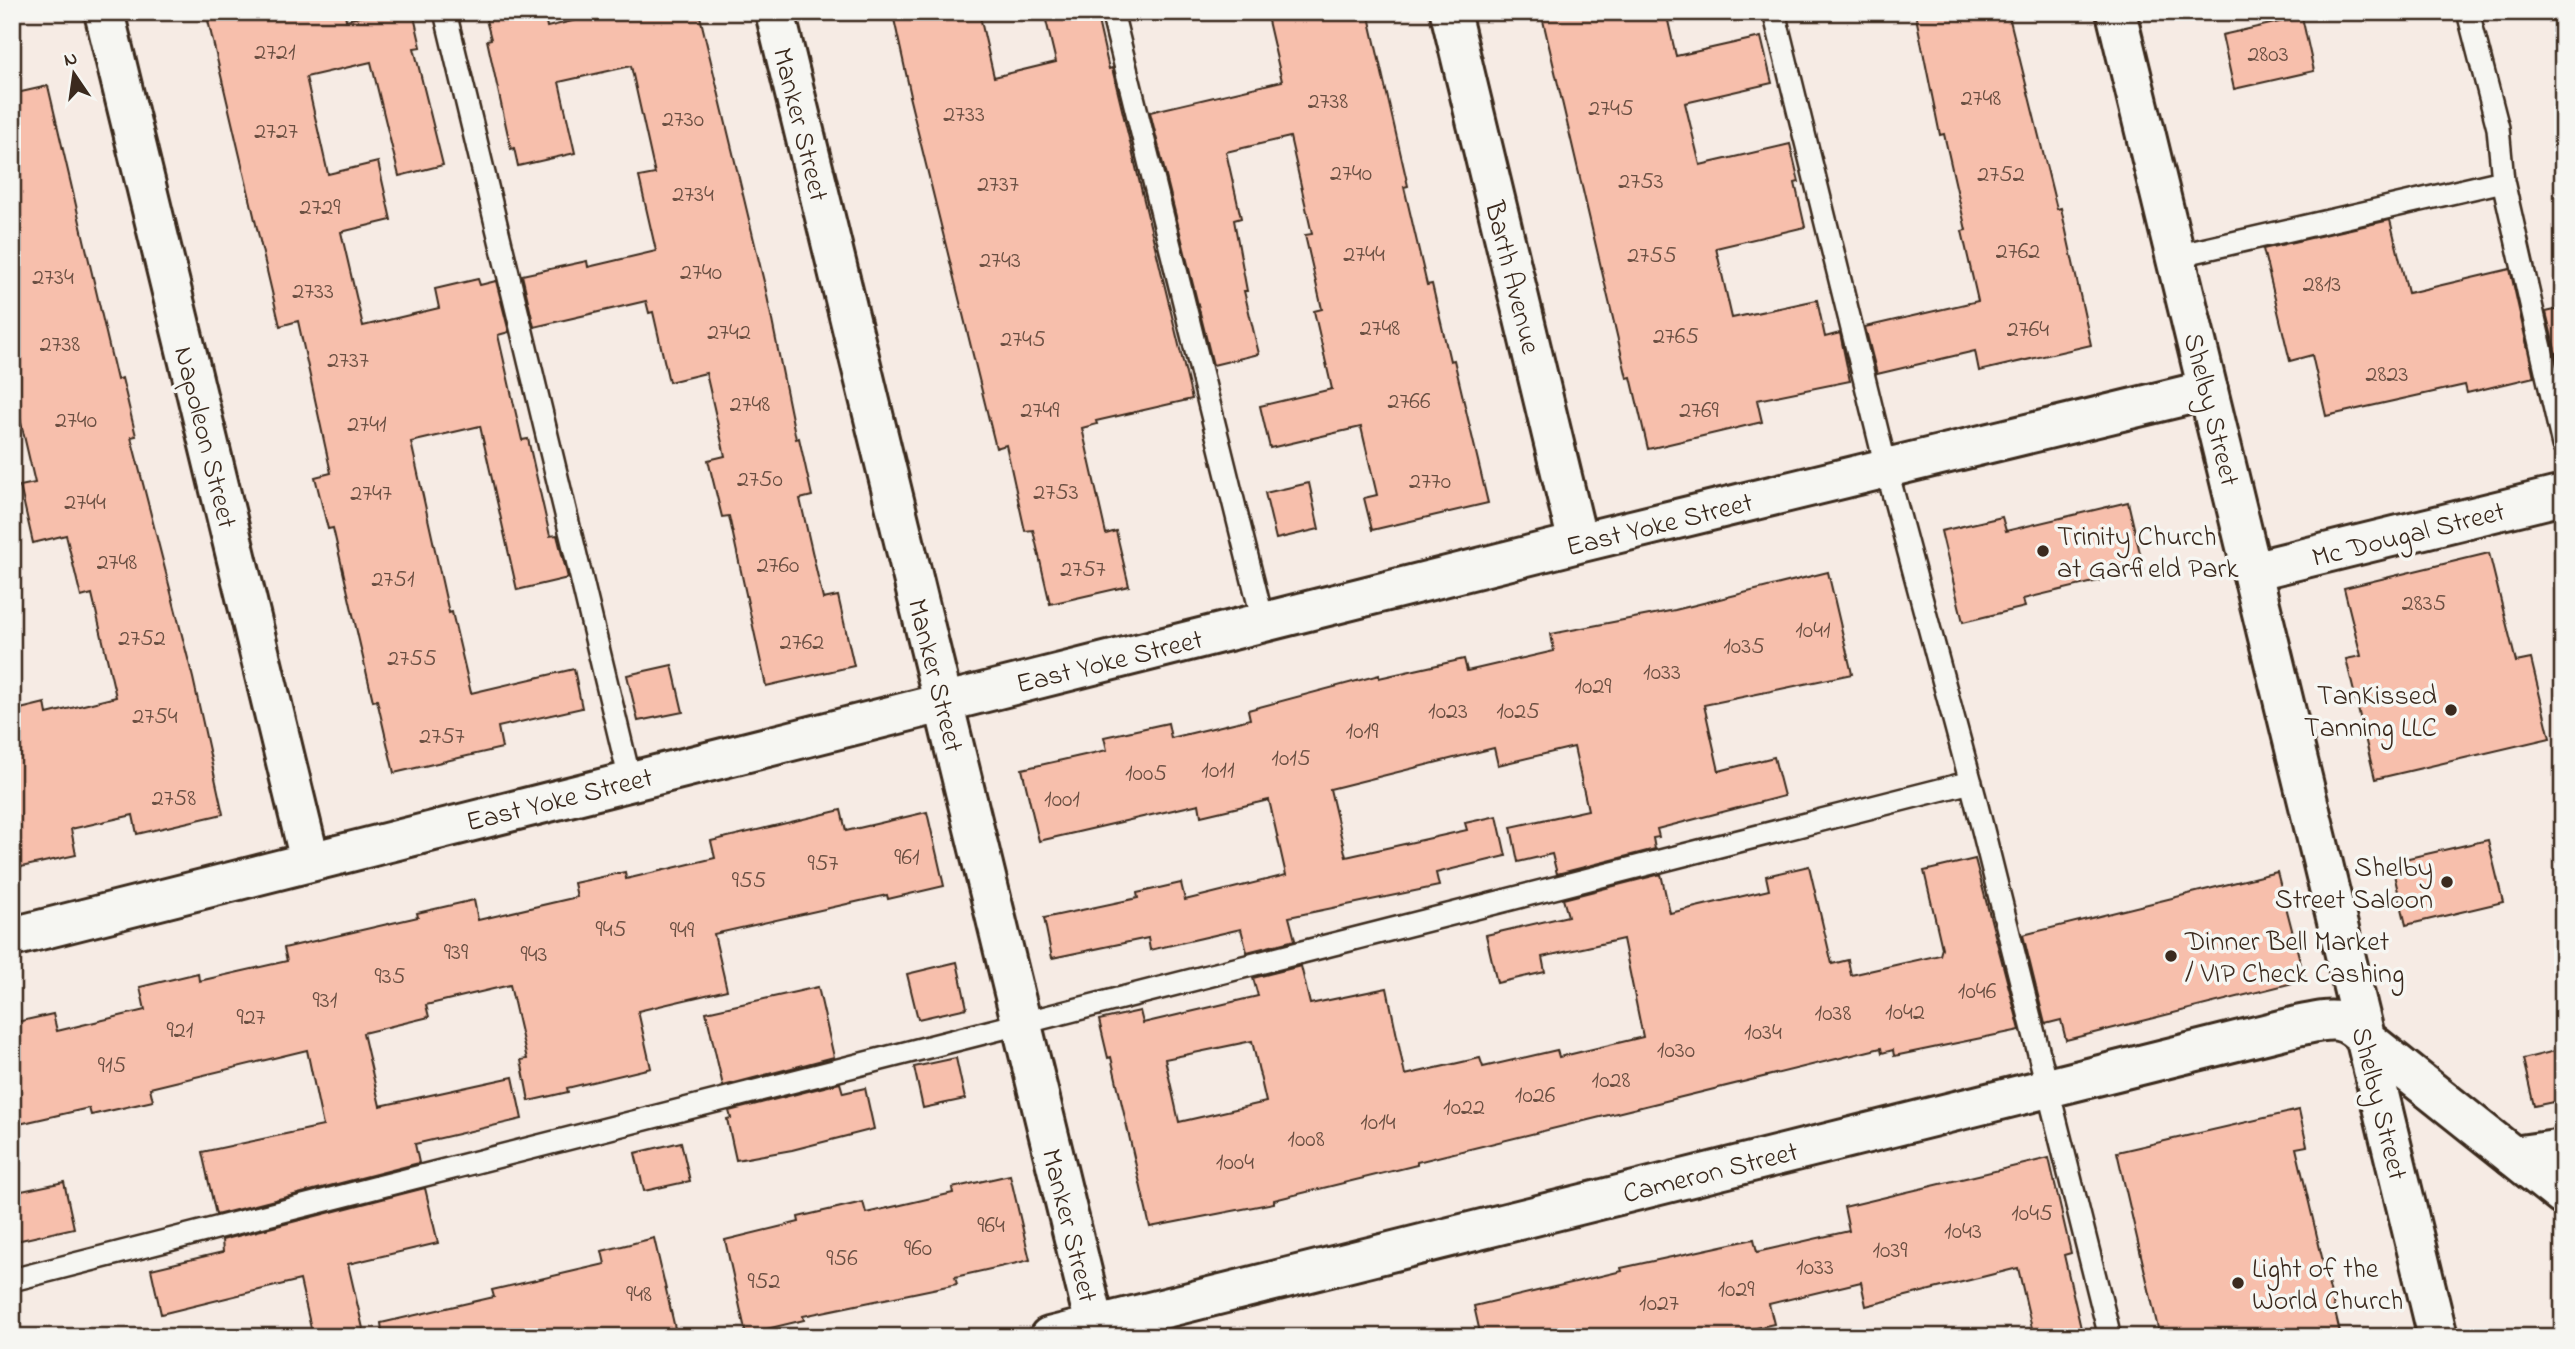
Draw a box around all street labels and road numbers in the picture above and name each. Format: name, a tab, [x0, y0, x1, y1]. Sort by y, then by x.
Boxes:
street label: Manker Street	[760, 44, 837, 206]
street label: Barth Avenue	[1472, 196, 1549, 359]
street label: Shelby Street	[2171, 329, 2248, 491]
street label: Napoleon Street	[161, 343, 246, 533]
street label: East Yoke Street	[1562, 483, 1757, 569]
street label: Mc Dougal Street	[2308, 493, 2510, 580]
street label: Manker Street	[895, 595, 972, 757]
street label: East Yoke Street	[1012, 620, 1207, 706]
street label: East Yoke Street	[462, 758, 657, 844]
street label: Shelby Street	[2339, 1023, 2416, 1185]
street label: Cameron Street	[1619, 1133, 1803, 1216]
street label: Manker Street	[1029, 1145, 1106, 1307]

